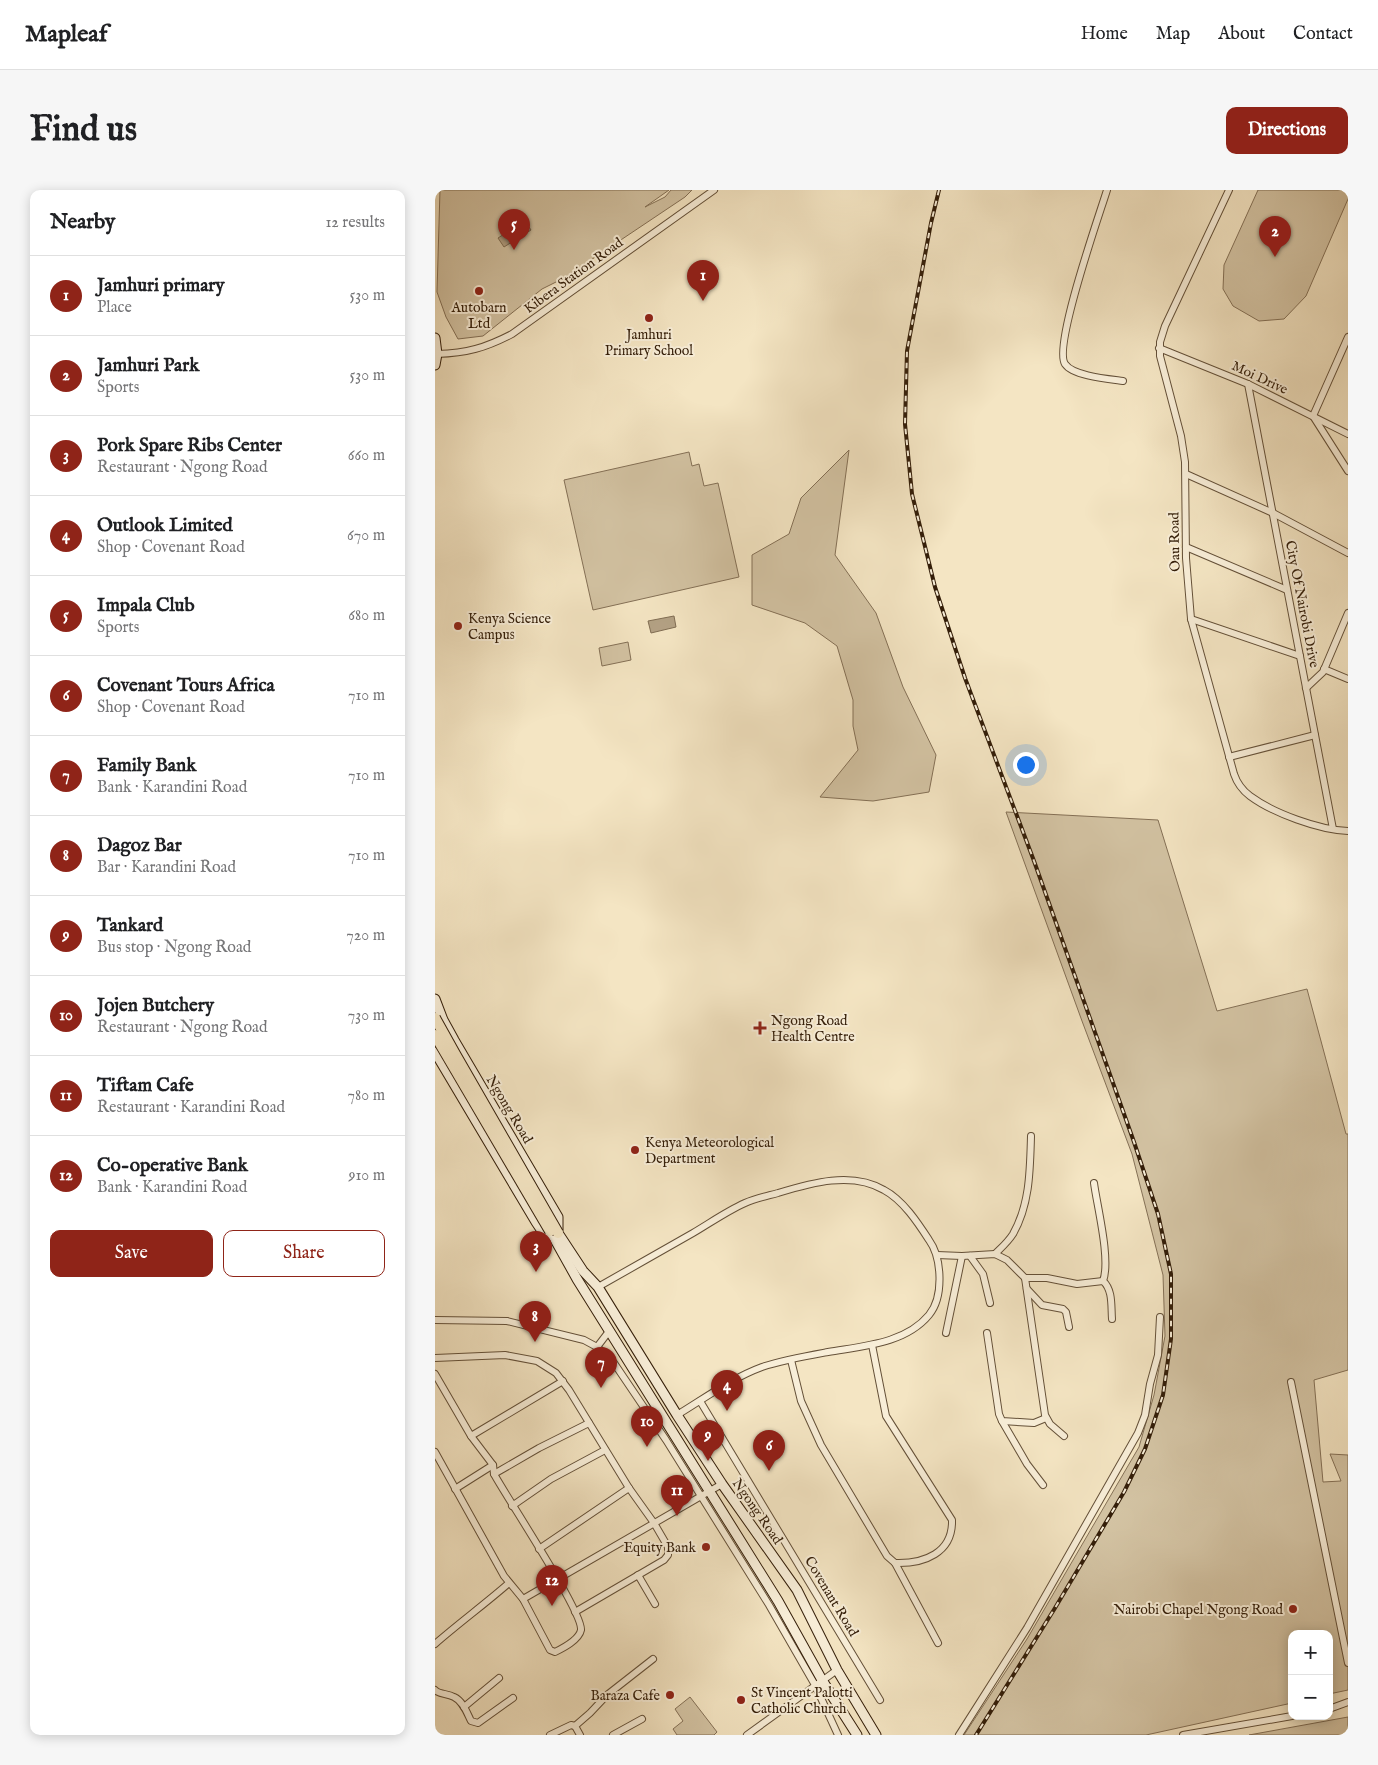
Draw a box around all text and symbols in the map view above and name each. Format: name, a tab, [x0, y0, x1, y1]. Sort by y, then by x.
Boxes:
text: Mapleaf	[25, 19, 107, 50]
text: Home	[1081, 23, 1128, 46]
text: Map	[1156, 23, 1190, 46]
text: About	[1218, 23, 1265, 46]
text: Contact	[1293, 23, 1353, 46]
button: Directions	[1226, 107, 1348, 154]
text: Find us	[30, 108, 137, 153]
text: Nearby	[50, 209, 115, 236]
pin: 5	[498, 209, 530, 250]
text: 12 results	[325, 213, 385, 233]
pin: 2	[1259, 216, 1291, 257]
street label: Kibera Station Road	[521, 233, 627, 318]
pin: 1	[687, 260, 719, 301]
text: Jamhuri primary	[97, 274, 225, 298]
marker: Autobarn Ltd	[473, 285, 485, 297]
text: 1	[63, 286, 69, 306]
text: 530 m	[350, 286, 385, 306]
text: Place	[97, 298, 132, 318]
place label: Autobarn Ltd	[450, 299, 507, 333]
marker: Jamhuri Primary School	[643, 312, 655, 324]
place label: Jamhuri Primary School	[605, 326, 693, 360]
text: Jamhuri Park	[97, 354, 199, 378]
street label: Moi Drive	[1229, 357, 1291, 399]
text: 2	[62, 366, 70, 386]
text: 530 m	[350, 366, 385, 386]
text: Sports	[97, 378, 139, 398]
text: Pork Spare Ribs Center	[97, 434, 282, 458]
text: 3	[63, 446, 69, 466]
text: 660 m	[348, 446, 385, 466]
text: Restaurant · Ngong Road	[97, 458, 268, 478]
street label: Oau Road	[1165, 511, 1185, 572]
text: Outlook Limited	[97, 514, 233, 538]
text: 4	[62, 526, 70, 546]
text: 670 m	[347, 526, 385, 546]
text: Shop · Covenant Road	[97, 538, 245, 558]
street label: City Of Nairobi Drive	[1281, 539, 1323, 670]
text: Impala Club	[97, 594, 195, 618]
text: 5	[63, 606, 69, 626]
text: 680 m	[348, 606, 385, 626]
place label: Kenya Science Campus	[468, 610, 552, 644]
text: Sports	[97, 618, 139, 638]
marker: Kenya Science Campus	[452, 620, 464, 632]
text: Covenant Tours Africa	[97, 674, 275, 698]
text: 6	[63, 686, 69, 706]
text: 710 m	[348, 686, 385, 706]
text: Shop · Covenant Road	[97, 698, 245, 718]
your location	[1013, 752, 1039, 778]
text: Family Bank	[97, 754, 196, 778]
text: 7	[62, 766, 70, 786]
text: 710 m	[348, 766, 385, 786]
text: Bank · Karandini Road	[97, 778, 247, 798]
text: Dagoz Bar	[97, 834, 182, 858]
text: 8	[63, 846, 69, 866]
text: 710 m	[348, 846, 385, 866]
text: Bar · Karandini Road	[97, 858, 236, 878]
text: Tankard	[97, 914, 163, 938]
text: 9	[63, 926, 69, 946]
text: 720 m	[346, 926, 385, 946]
text: Bus stop · Ngong Road	[97, 938, 251, 958]
text: Jojen Butchery	[97, 994, 214, 1018]
text: 10	[59, 1006, 73, 1026]
text: 730 m	[348, 1006, 385, 1026]
place label: Ngong Road Health Centre	[771, 1012, 855, 1046]
text: Restaurant · Ngong Road	[97, 1018, 268, 1038]
marker: Ngong Road Health Centre	[753, 1021, 767, 1035]
street label: Ngong Road	[482, 1072, 537, 1147]
text: Tiftam Cafe	[97, 1074, 194, 1098]
text: 11	[60, 1086, 72, 1106]
text: 780 m	[348, 1086, 385, 1106]
text: Restaurant · Karandini Road	[97, 1098, 285, 1118]
place label: Kenya Meteorological Department	[645, 1134, 774, 1168]
marker: Kenya Meteorological Department	[629, 1144, 641, 1156]
text: Co-operative Bank	[97, 1154, 248, 1178]
text: 12	[59, 1166, 73, 1186]
text: 910 m	[348, 1166, 385, 1186]
text: Bank · Karandini Road	[97, 1178, 247, 1198]
button: Save	[50, 1230, 213, 1277]
button: Share	[223, 1230, 385, 1277]
pin: 3	[520, 1231, 552, 1272]
pin: 8	[519, 1301, 551, 1342]
pin: 7	[585, 1347, 617, 1388]
pin: 4	[711, 1370, 743, 1411]
pin: 10	[631, 1406, 663, 1447]
pin: 9	[692, 1420, 724, 1461]
pin: 6	[753, 1430, 785, 1471]
pin: 11	[661, 1475, 693, 1516]
street label: Ngong Road	[728, 1475, 787, 1549]
place label: Equity Bank	[623, 1539, 697, 1557]
marker: Equity Bank	[700, 1541, 712, 1553]
street label: Covenant Road	[800, 1553, 862, 1640]
pin: 12	[536, 1565, 568, 1606]
place label: Nairobi Chapel Ngong Road	[1114, 1601, 1284, 1619]
marker: Nairobi Chapel Ngong Road	[1287, 1603, 1299, 1615]
map controls	[1288, 1630, 1333, 1720]
button: +	[1288, 1630, 1333, 1675]
button: −	[1288, 1675, 1333, 1720]
place label: St Vincent Palotti Catholic Church	[751, 1684, 853, 1718]
place label: Baraza Cafe	[590, 1687, 661, 1705]
marker: Baraza Cafe	[664, 1689, 676, 1701]
marker: St Vincent Palotti Catholic Church	[735, 1694, 747, 1706]

